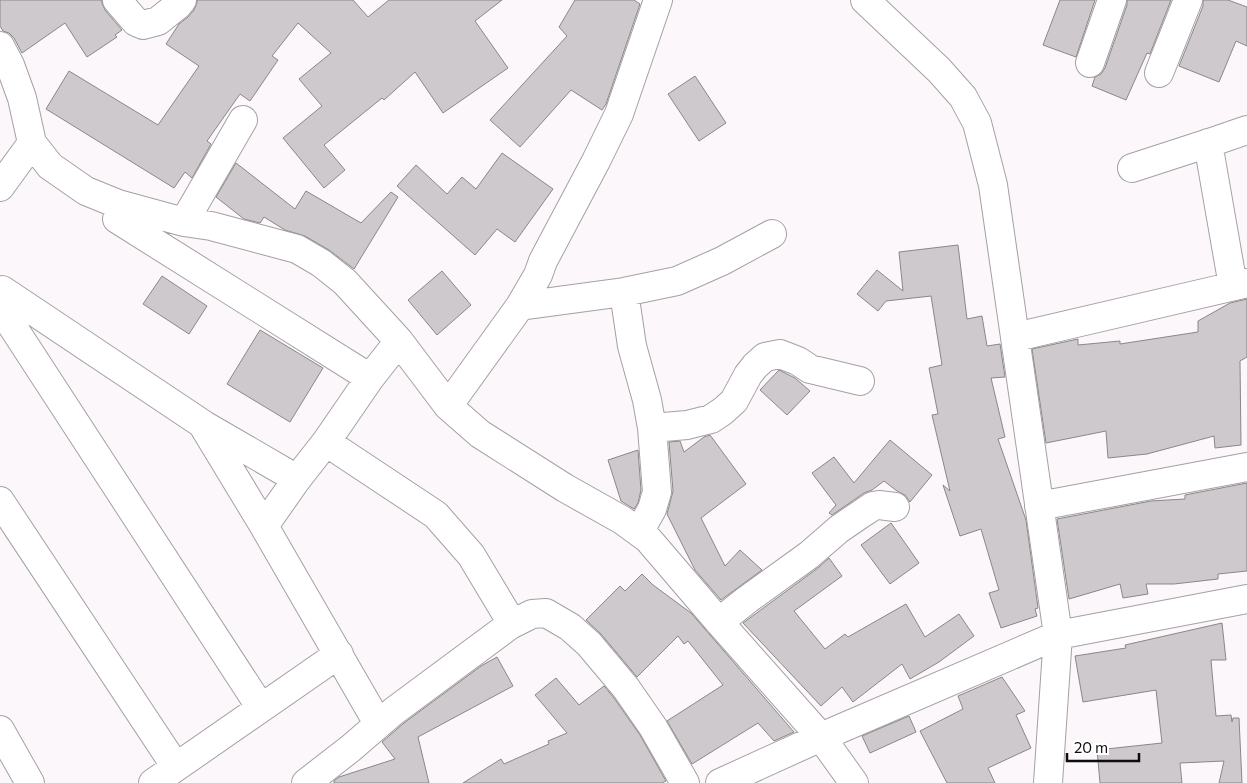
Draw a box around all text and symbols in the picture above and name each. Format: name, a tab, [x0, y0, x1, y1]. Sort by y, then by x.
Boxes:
scale bar	[1067, 730, 1140, 762]
text: 20 m	[1074, 738, 1108, 756]

